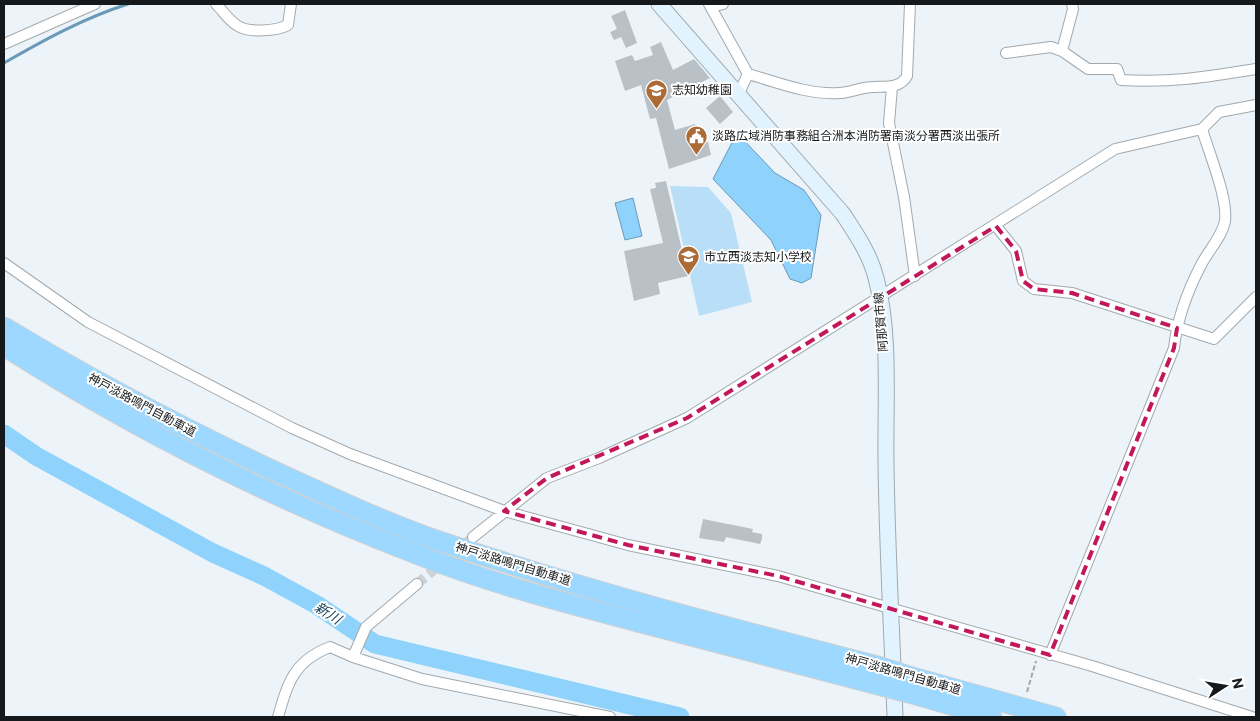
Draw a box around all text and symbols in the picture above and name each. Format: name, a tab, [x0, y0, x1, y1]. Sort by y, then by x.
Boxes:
school or university icon: 志知幼稚園	[644, 78, 668, 109]
place label: 志知幼稚園	[672, 82, 732, 96]
public building icon: 淡路広域消防事務組合洲本消防署南淡分署西淡出張所	[684, 124, 708, 155]
place label: 淡路広域消防事務組合洲本消防署南淡分署西淡出張所	[712, 128, 1000, 142]
school or university icon: 市立西淡志知小学校	[676, 245, 700, 276]
place label: 市立西淡志知小学校	[704, 249, 812, 263]
street label: 阿那賀市線	[870, 292, 890, 353]
street label: 神戸淡路鳴門自動車道	[86, 370, 199, 438]
street label: 神戸淡路鳴門自動車道	[454, 539, 573, 587]
water label: 新川	[312, 598, 346, 628]
street label: 神戸淡路鳴門自動車道	[844, 650, 963, 696]
north arrow	[1200, 661, 1250, 711]
text: N	[1229, 676, 1248, 690]

